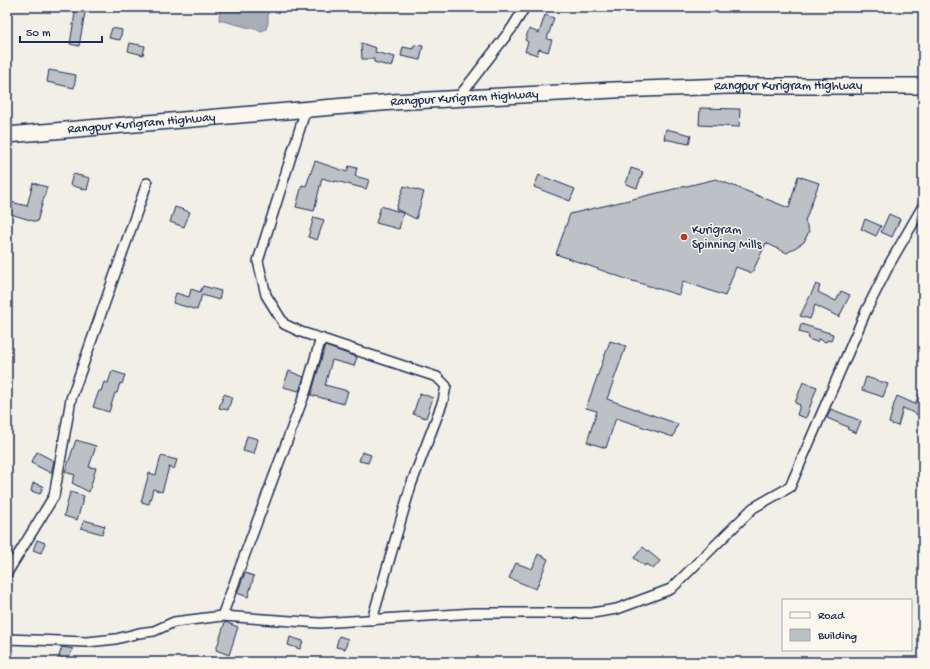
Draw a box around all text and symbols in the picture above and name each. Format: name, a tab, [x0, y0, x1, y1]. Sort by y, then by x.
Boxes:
scale bar	[20, 18, 102, 44]
text: 50 m	[26, 27, 51, 41]
street label: Rangpur Kurigram Highway	[714, 79, 863, 94]
street label: Rangpur Kurigram Highway	[390, 87, 540, 110]
street label: Rangpur Kurigram Highway	[67, 110, 217, 137]
place label: Kurigram Spinning Mills	[692, 223, 763, 253]
marker: Kurigram Spinning Mills	[679, 232, 689, 242]
legend	[782, 599, 912, 651]
text: Road	[818, 610, 845, 624]
text: Building	[817, 630, 857, 644]

